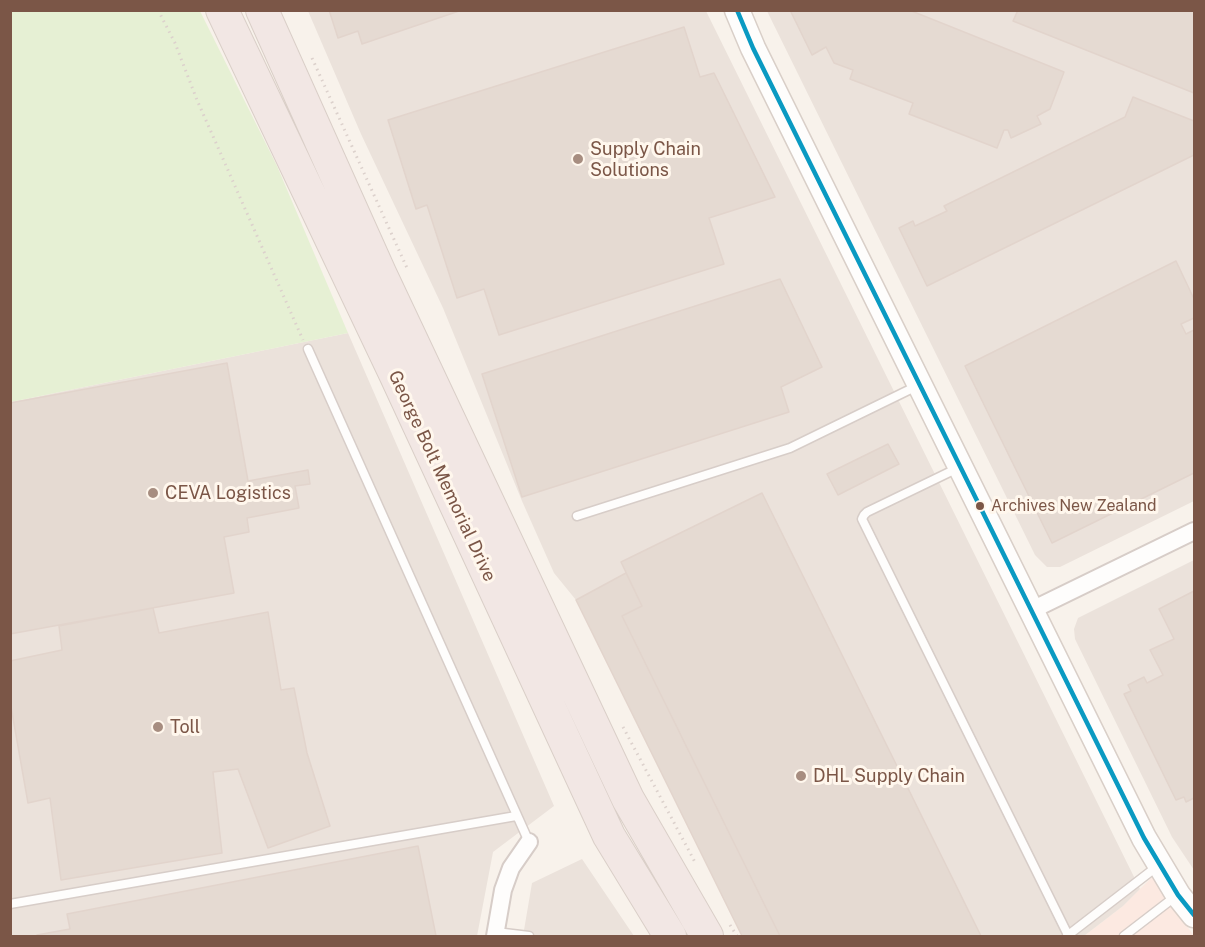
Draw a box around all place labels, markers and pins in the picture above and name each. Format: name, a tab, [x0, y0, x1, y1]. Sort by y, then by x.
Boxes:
place label: Supply Chain Solutions	[590, 138, 701, 180]
marker: Supply Chain Solutions	[571, 152, 585, 166]
place label: CEVA Logistics	[165, 482, 291, 504]
marker: CEVA Logistics	[146, 486, 160, 500]
place label: Archives New Zealand	[991, 496, 1157, 516]
marker: Archives New Zealand	[974, 500, 986, 512]
place label: Toll	[170, 716, 200, 738]
marker: Toll	[151, 720, 165, 734]
place label: DHL Supply Chain	[813, 765, 965, 787]
marker: DHL Supply Chain	[794, 769, 808, 783]

